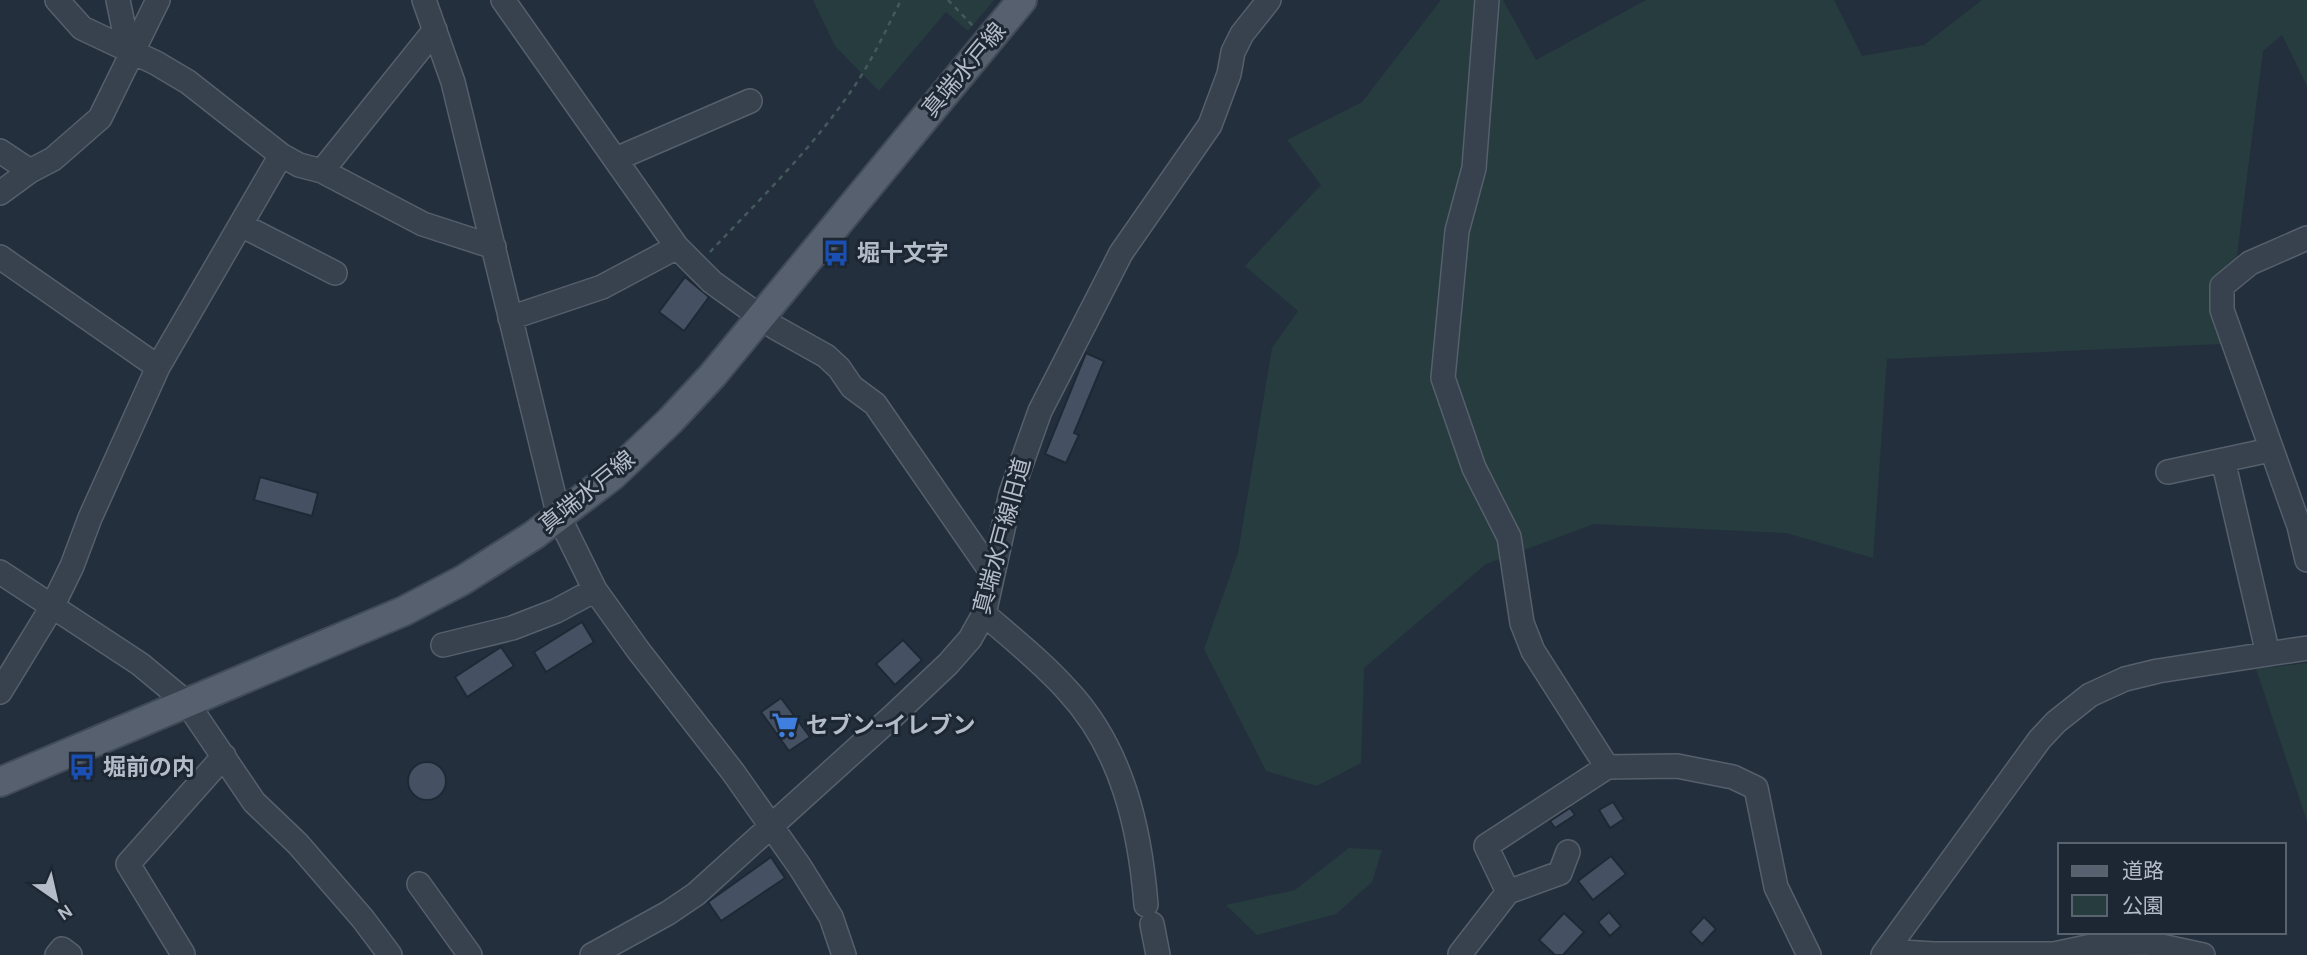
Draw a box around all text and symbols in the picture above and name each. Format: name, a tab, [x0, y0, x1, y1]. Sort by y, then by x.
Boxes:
street label: 真端水戸線	[917, 17, 1011, 123]
bus stop icon: 堀十文字	[821, 238, 851, 268]
place label: 堀十文字	[857, 240, 949, 267]
street label: 真端水戸線	[534, 445, 640, 539]
street label: 真端水戸線旧道	[968, 455, 1036, 617]
supermarket icon: セブン-イレブン	[770, 710, 800, 740]
place label: セブン-イレブン	[806, 712, 976, 739]
bus stop icon: 堀前の内	[67, 752, 97, 782]
place label: 堀前の内	[103, 754, 195, 781]
legend	[2058, 843, 2286, 934]
text: 道路	[2122, 859, 2164, 883]
north arrow	[21, 864, 91, 934]
text: 公園	[2122, 894, 2164, 918]
text: N	[53, 899, 77, 925]

